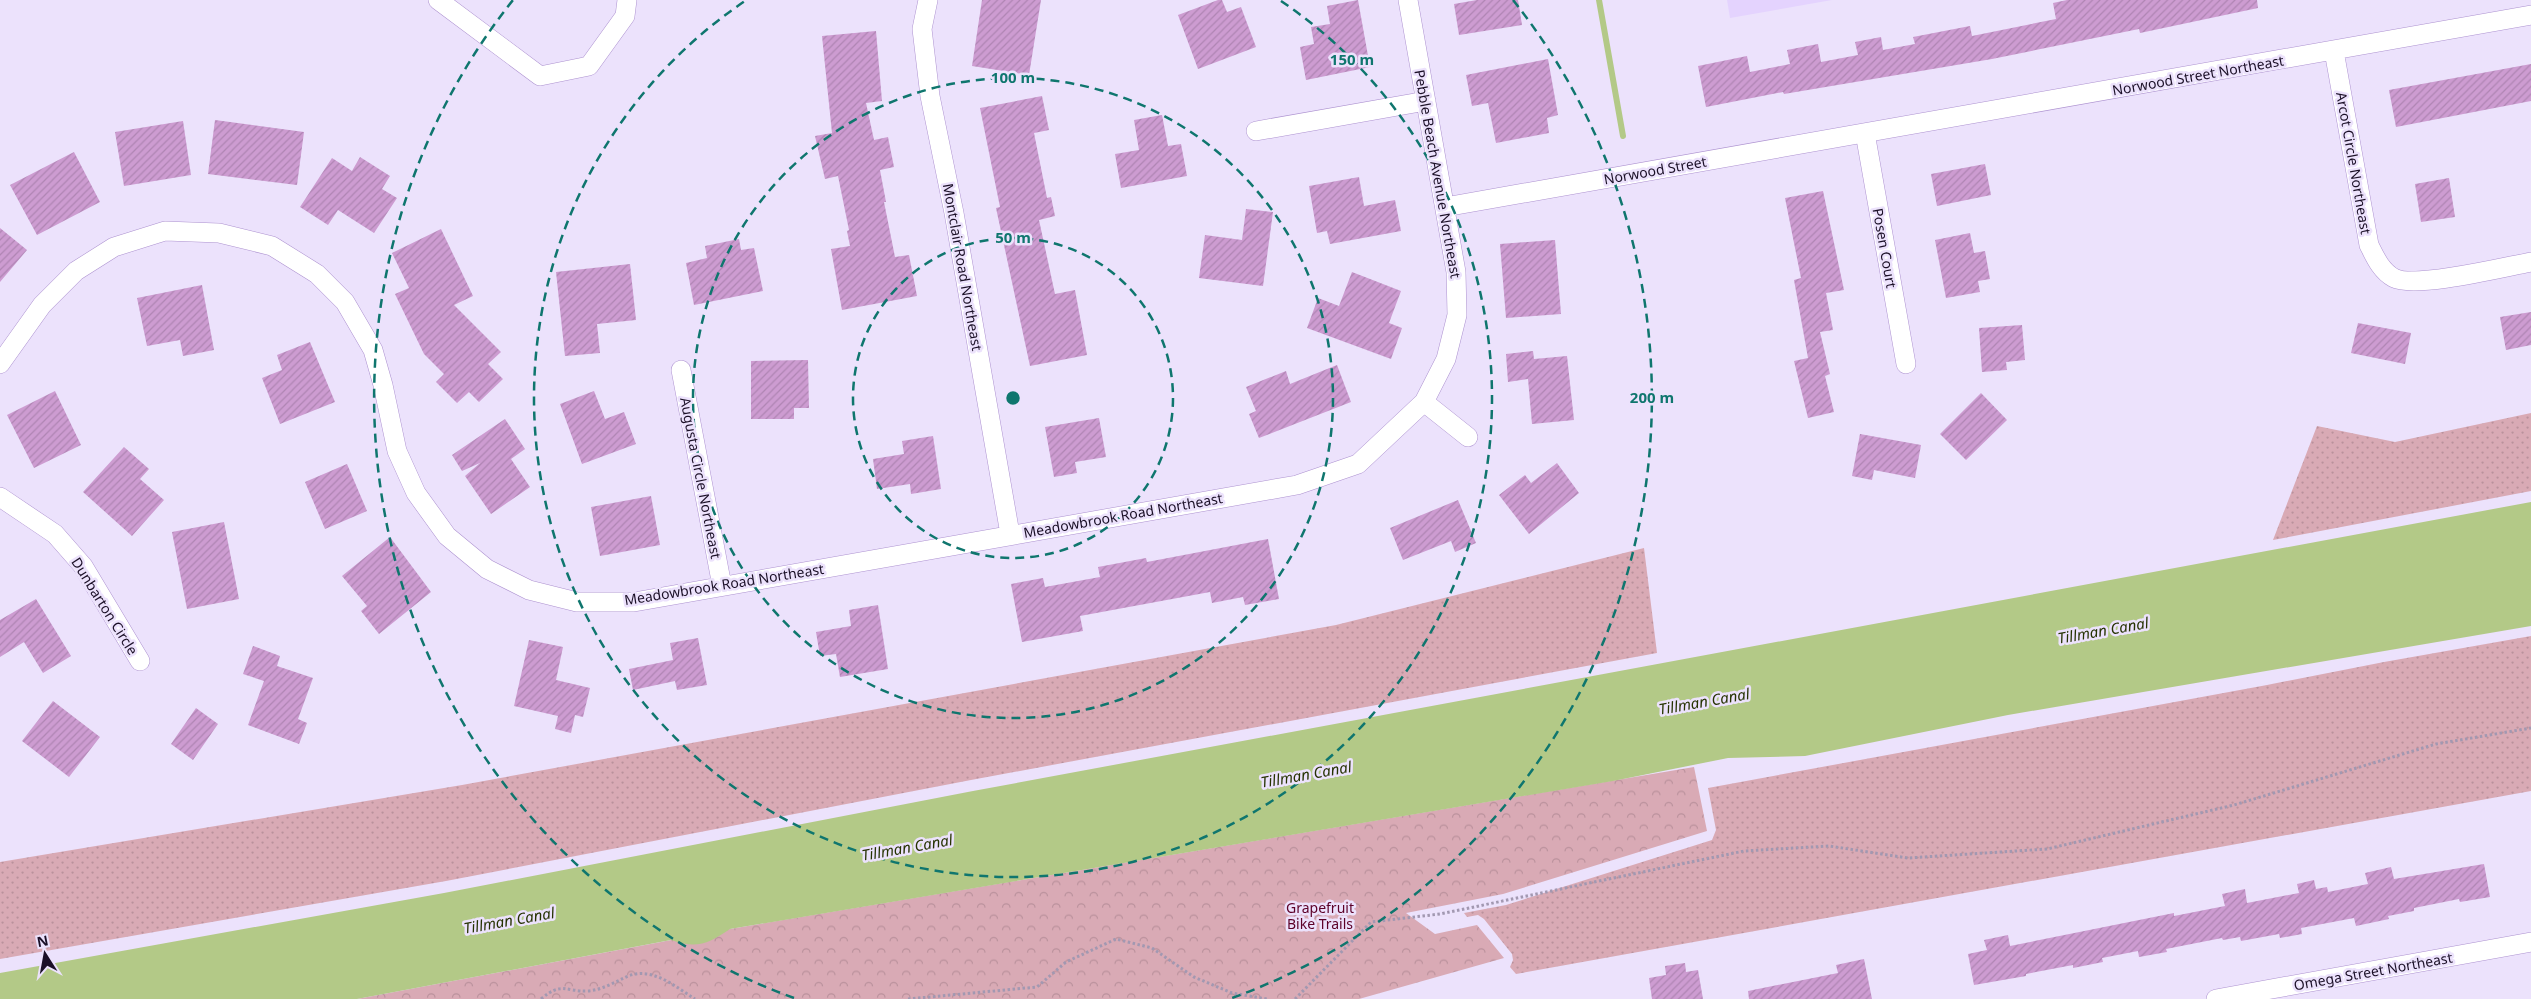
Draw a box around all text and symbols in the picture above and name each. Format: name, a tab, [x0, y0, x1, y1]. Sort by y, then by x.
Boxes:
text: 150 m	[1330, 49, 1374, 69]
street label: Norwood Street Northeast	[2111, 51, 2285, 99]
text: 100 m	[991, 67, 1035, 87]
street label: Pebble Beach Avenue Northeast	[1410, 68, 1466, 280]
street label: Arcot Circle Northeast	[2332, 90, 2376, 236]
street label: Norwood Street	[1602, 152, 1708, 188]
street label: Montclair Road Northeast	[939, 182, 987, 352]
street label: Posen Court	[1869, 207, 1901, 289]
text: 50 m	[995, 227, 1031, 247]
text: 200 m	[1630, 387, 1674, 407]
centre of rings	[1004, 389, 1022, 407]
street label: Augusta Circle Northeast	[676, 396, 726, 560]
street label: Meadowbrook Road Northeast	[1022, 488, 1224, 542]
street label: Dunbarton Circle	[67, 554, 143, 659]
street label: Meadowbrook Road Northeast	[623, 559, 825, 609]
water label: Tillman Canal	[2056, 612, 2151, 648]
water label: Tillman Canal	[1657, 683, 1752, 719]
water label: Tillman Canal	[1259, 756, 1354, 792]
water label: Tillman Canal	[860, 829, 955, 865]
park label: Grapefruit Bike Trails	[1286, 898, 1354, 933]
water label: Tillman Canal	[462, 902, 557, 938]
north arrow	[20, 929, 70, 979]
text: N	[35, 930, 50, 951]
street label: Omega Street Northeast	[2292, 948, 2454, 994]

